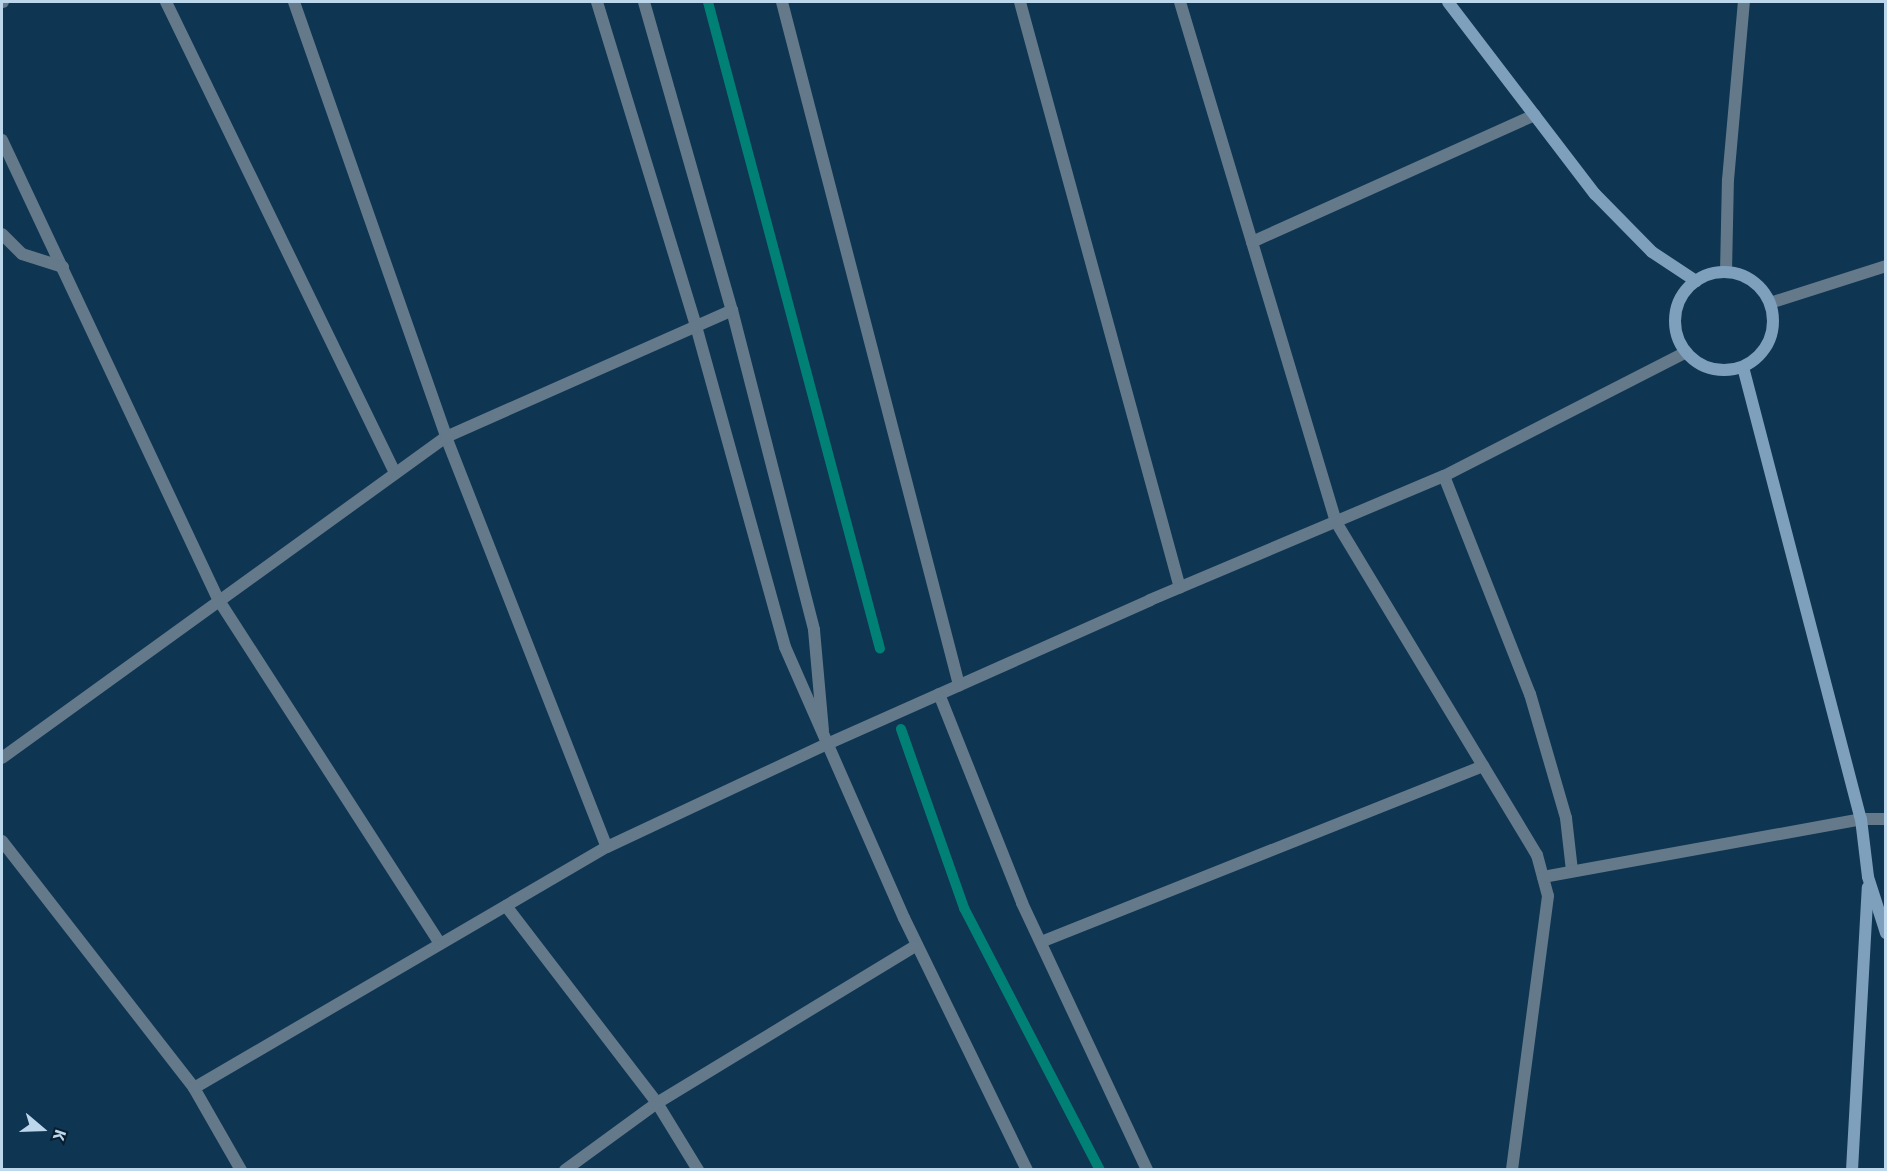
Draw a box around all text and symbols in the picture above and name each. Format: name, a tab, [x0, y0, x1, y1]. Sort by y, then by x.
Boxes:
north arrow	[12, 1099, 72, 1159]
text: K	[49, 1127, 70, 1143]

